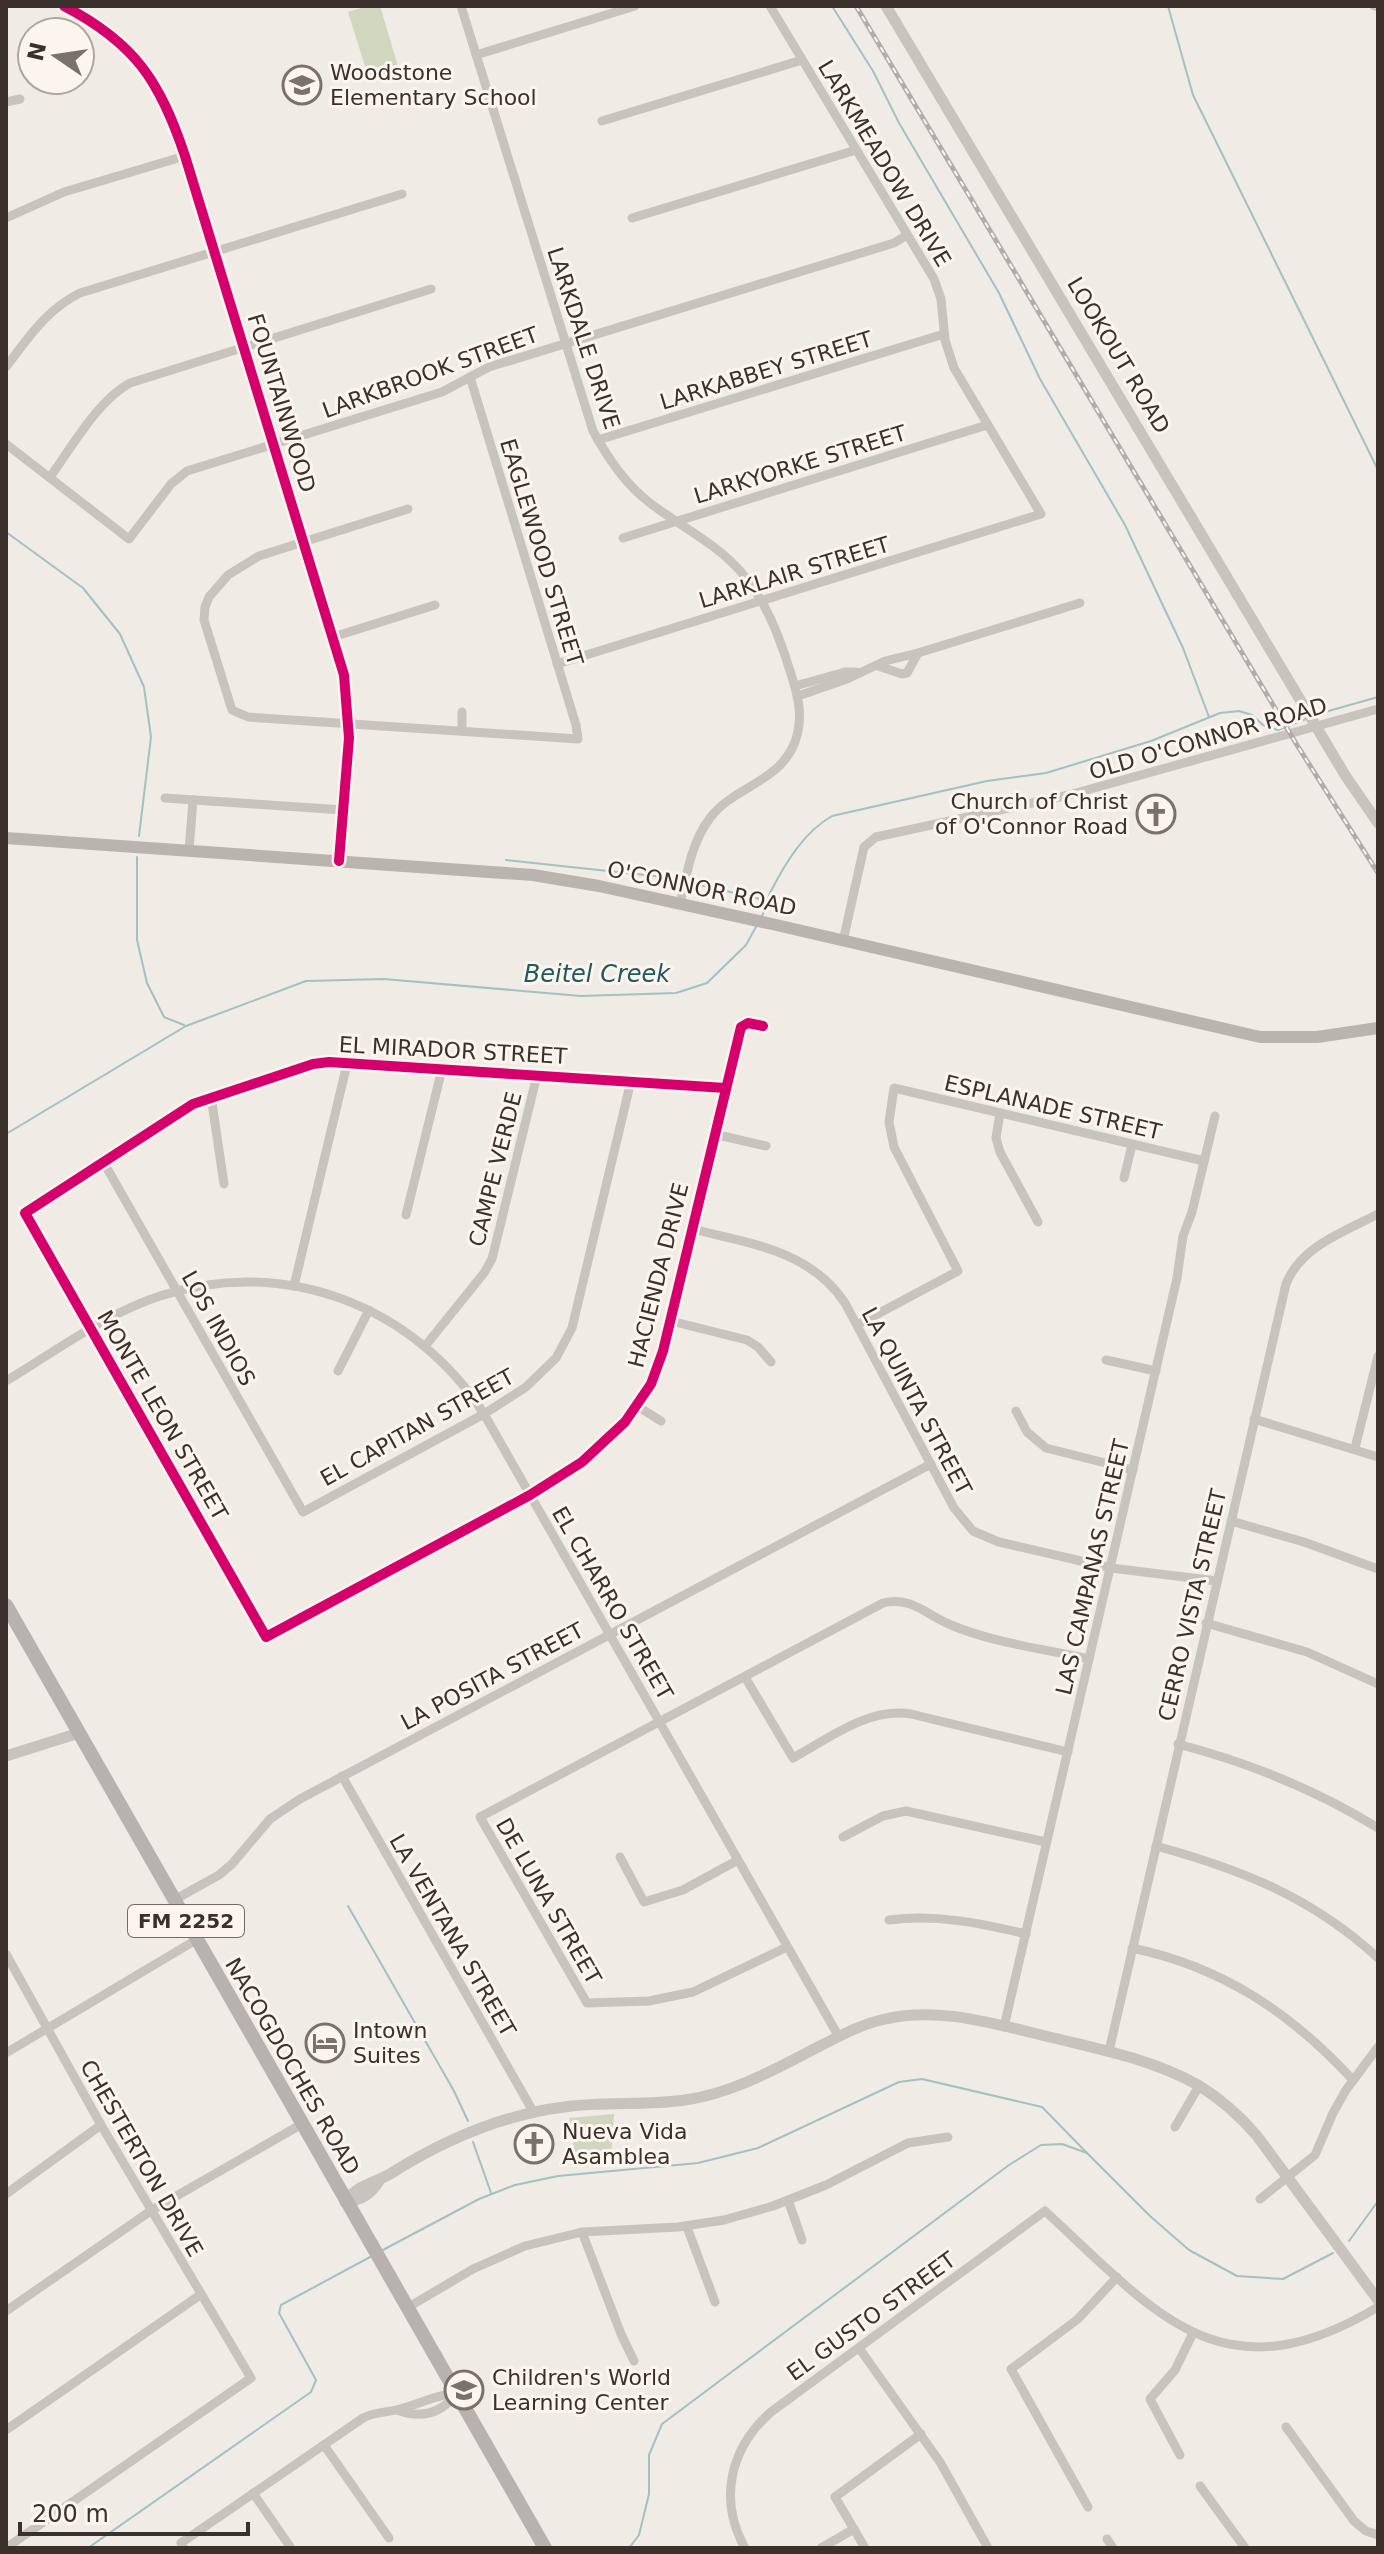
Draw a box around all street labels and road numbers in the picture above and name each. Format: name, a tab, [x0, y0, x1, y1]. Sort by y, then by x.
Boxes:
street label: LARKMEADOW DRIVE	[813, 56, 956, 271]
street label: LARKDALE DRIVE	[542, 244, 625, 432]
street label: LOOKOUT ROAD	[1062, 273, 1175, 438]
street label: FOUNTAINWOOD	[242, 311, 321, 496]
street label: LARKBROOK STREET	[319, 322, 542, 423]
street label: LARKABBEY STREET	[657, 326, 876, 415]
street label: LARKYORKE STREET	[691, 420, 910, 509]
street label: EAGLEWOOD STREET	[495, 436, 588, 669]
street label: LARKLAIR STREET	[696, 531, 893, 613]
street label: OLD O'CONNOR ROAD	[1086, 693, 1330, 784]
street label: O'CONNOR ROAD	[605, 856, 799, 921]
street label: EL MIRADOR STREET	[338, 1032, 568, 1069]
street label: ESPLANADE STREET	[942, 1070, 1165, 1145]
street label: CAMPE VERDE	[464, 1089, 527, 1249]
street label: HACIENDA DRIVE	[623, 1180, 694, 1370]
street label: LOS INDIOS	[177, 1266, 260, 1390]
street label: LA QUINTA STREET	[856, 1303, 977, 1500]
street label: MONTE LEON STREET	[92, 1306, 233, 1525]
street label: EL CAPITAN STREET	[316, 1364, 519, 1491]
street label: LAS CAMPANAS STREET	[1051, 1436, 1134, 1697]
street label: CERRO VISTA STREET	[1154, 1486, 1231, 1724]
street label: EL CHARRO STREET	[547, 1502, 678, 1705]
street label: LA POSITA STREET	[397, 1617, 588, 1735]
street label: DE LUNA STREET	[491, 1814, 607, 1989]
street label: LA VENTANA STREET	[384, 1830, 521, 2041]
road number: FM 2252	[128, 1905, 244, 1937]
street label: NACOGDOCHES ROAD	[220, 1953, 365, 2179]
street label: CHESTERTON DRIVE	[75, 2056, 208, 2261]
street label: EL GUSTO STREET	[782, 2247, 961, 2386]

